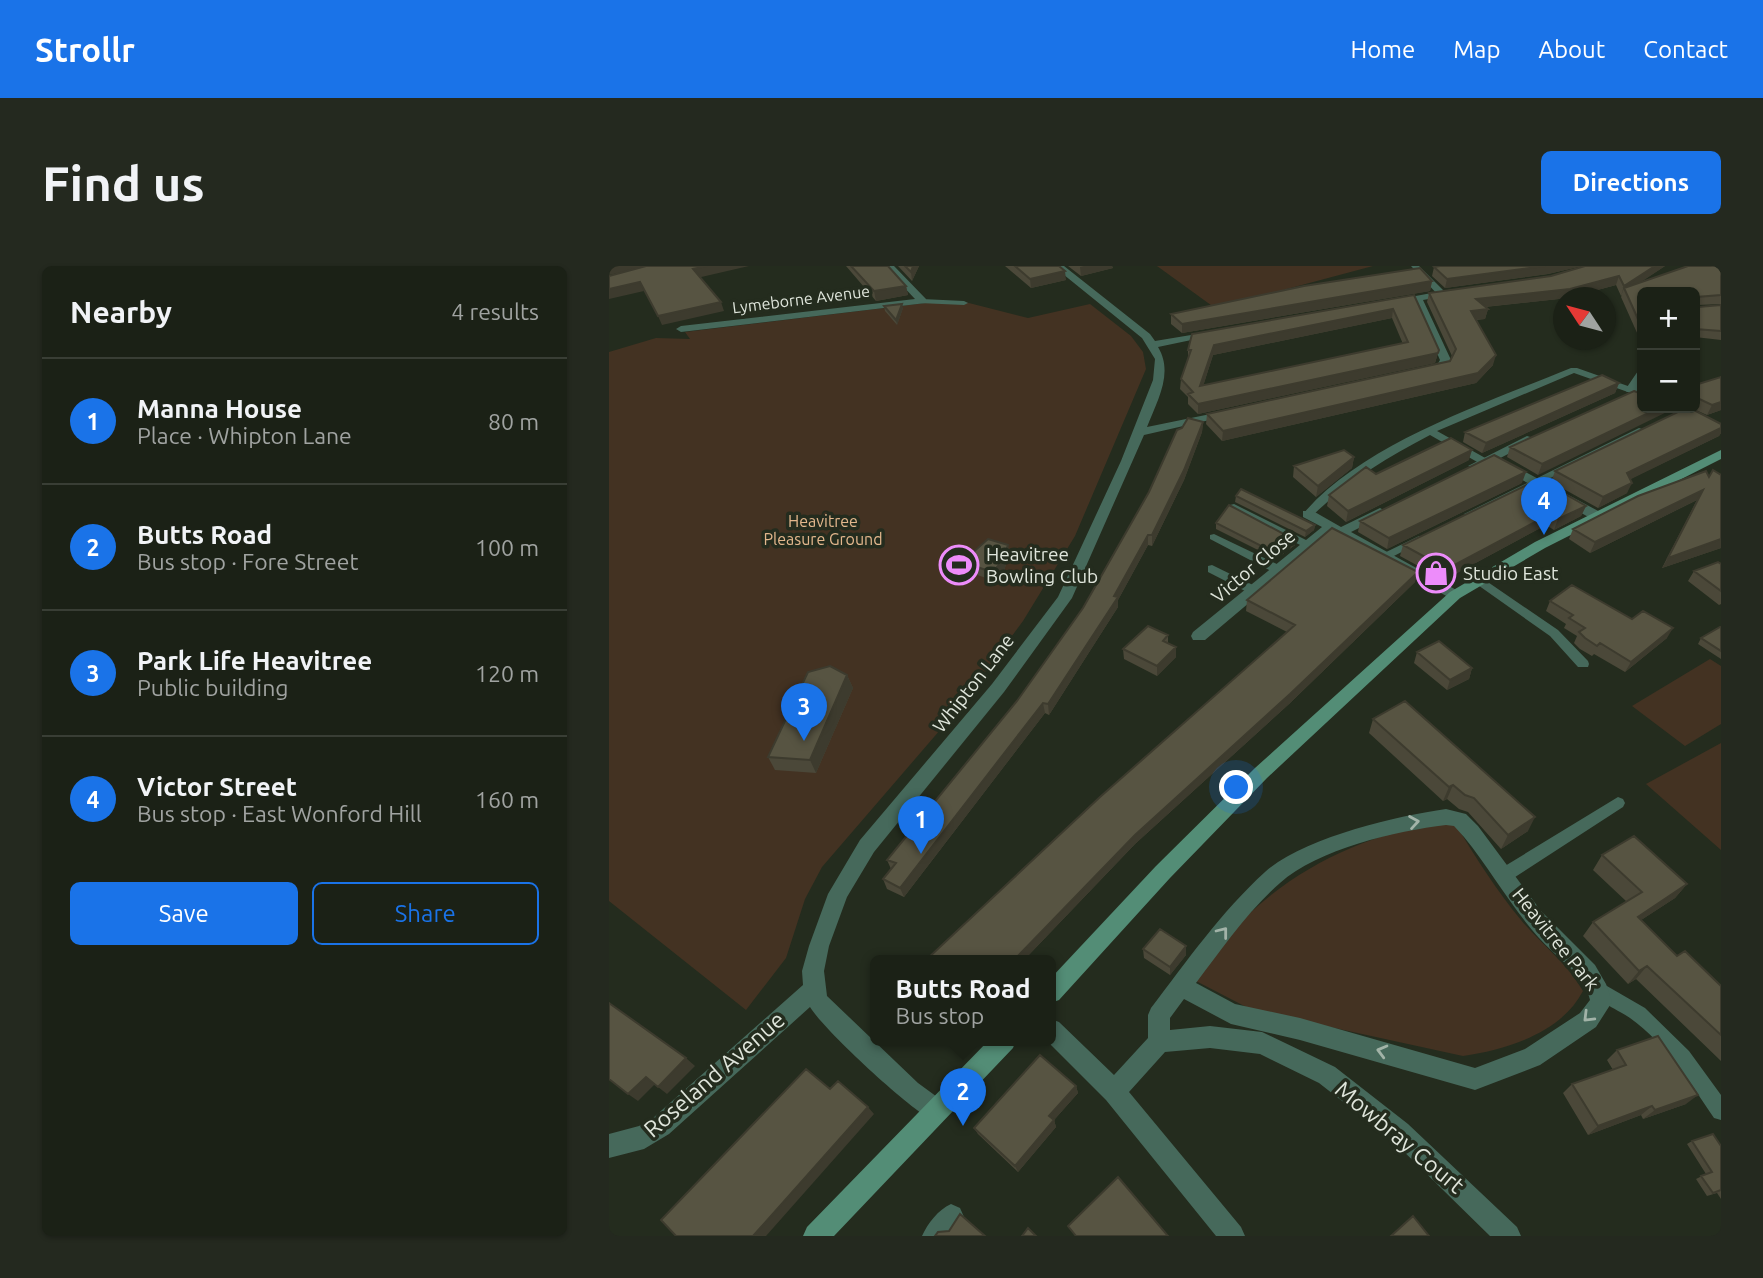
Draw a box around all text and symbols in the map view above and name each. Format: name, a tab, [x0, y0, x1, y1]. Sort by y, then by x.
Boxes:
text: Strollr	[35, 31, 135, 68]
text: Home	[1350, 36, 1415, 63]
text: Map	[1453, 36, 1500, 63]
text: About	[1538, 36, 1605, 63]
text: Contact	[1643, 36, 1728, 63]
button: Directions	[1541, 151, 1721, 214]
text: Find us	[42, 155, 205, 210]
street label: Lymeborne Avenue	[731, 282, 871, 316]
north arrow	[1553, 287, 1616, 350]
map controls	[1637, 287, 1700, 413]
button: +	[1637, 287, 1700, 350]
text: Nearby	[70, 295, 172, 329]
text: 4 results	[451, 299, 539, 324]
button: −	[1637, 350, 1700, 413]
text: Manna House	[137, 394, 302, 423]
text: 1	[87, 409, 99, 434]
text: 80 m	[488, 409, 539, 434]
text: Place · Whipton Lane	[137, 423, 352, 448]
pin: 4	[1521, 477, 1567, 535]
park label: Heavitree Pleasure Ground	[763, 512, 883, 548]
text: Butts Road	[137, 520, 272, 549]
street label: Victor Close	[1207, 525, 1299, 607]
text: 2	[87, 535, 99, 560]
text: 100 m	[475, 535, 539, 560]
place label: Heavitree Bowling Club	[986, 543, 1098, 587]
sports icon: Heavitree Bowling Club	[938, 544, 980, 586]
text: Bus stop · Fore Street	[137, 549, 358, 574]
shop icon: Studio East	[1415, 552, 1457, 594]
place label: Studio East	[1463, 562, 1559, 584]
street label: Whipton Lane	[928, 629, 1018, 737]
text: Park Life Heavitree	[137, 646, 372, 675]
text: 3	[87, 661, 99, 686]
text: 120 m	[475, 661, 539, 686]
text: Public building	[137, 675, 289, 700]
pin: 3	[781, 683, 827, 741]
your location	[1219, 770, 1253, 804]
text: Victor Street	[137, 772, 297, 801]
text: 4	[87, 787, 99, 812]
text: 160 m	[475, 787, 539, 812]
pin: 1	[898, 796, 944, 854]
text: Bus stop · East Wonford Hill	[137, 801, 422, 826]
one-way arrow	[1408, 815, 1420, 830]
button: Save	[70, 882, 298, 945]
button: Share	[312, 882, 539, 945]
street label: Heavitree Park	[1508, 883, 1604, 995]
one-way arrow	[1214, 928, 1227, 940]
popup	[870, 955, 1056, 1046]
text: Butts Road	[895, 974, 1031, 1003]
text: Bus stop	[895, 1003, 984, 1028]
street label: Roseland Avenue	[639, 1006, 789, 1142]
one-way arrow	[1583, 1009, 1596, 1022]
one-way arrow	[1376, 1044, 1388, 1059]
pin: 2	[940, 1068, 986, 1126]
street label: Mowbray Court	[1331, 1076, 1469, 1198]

